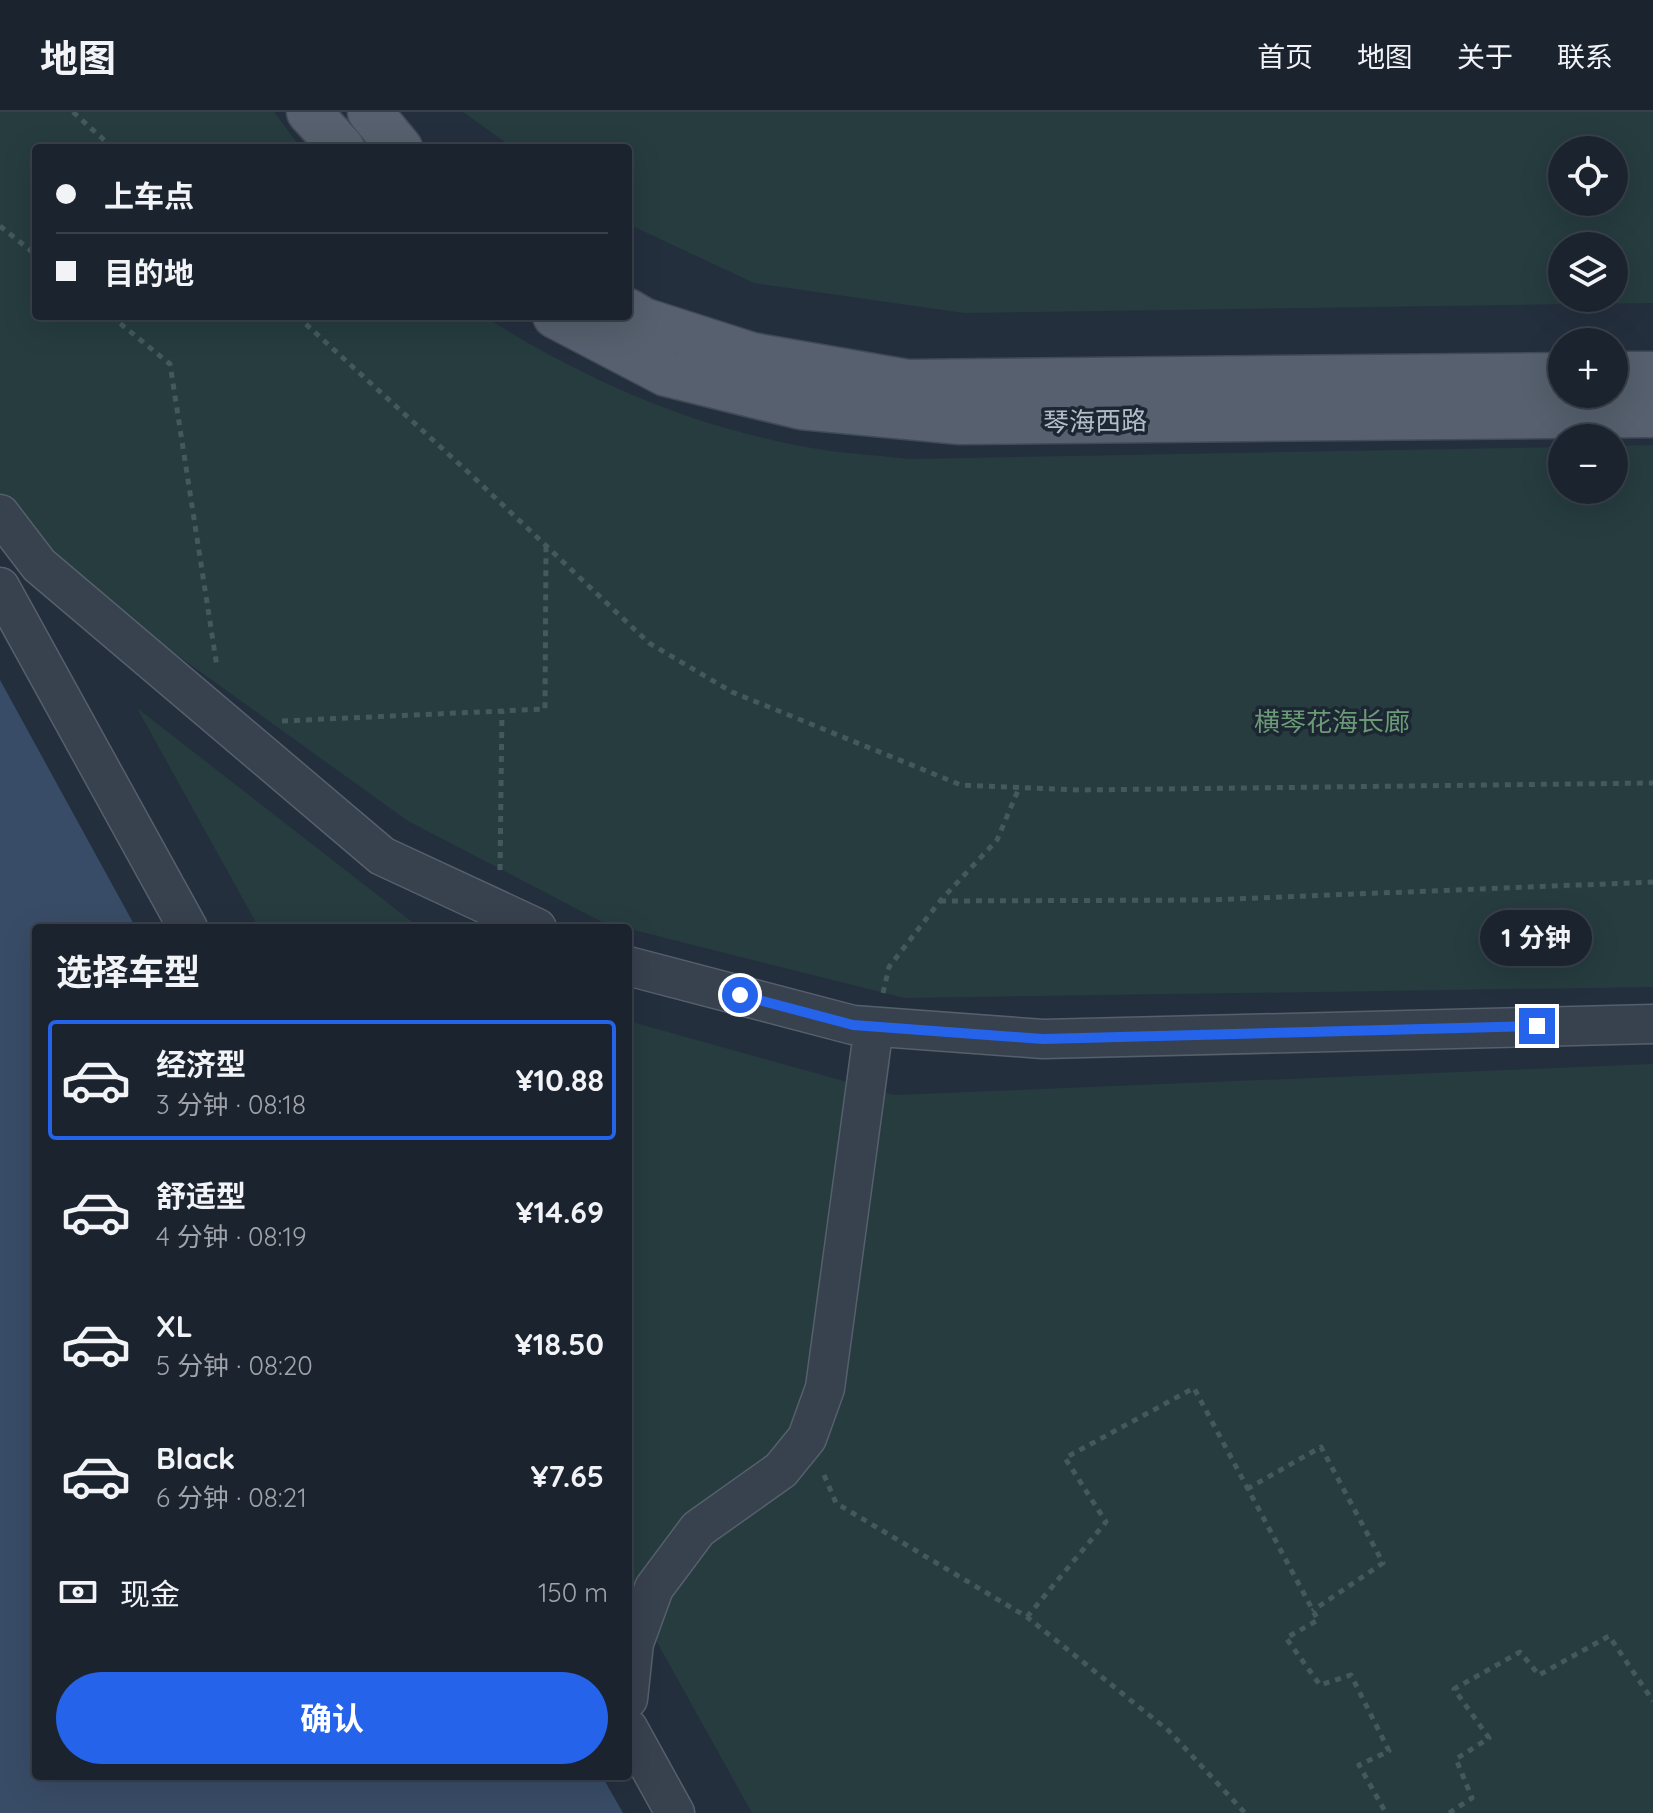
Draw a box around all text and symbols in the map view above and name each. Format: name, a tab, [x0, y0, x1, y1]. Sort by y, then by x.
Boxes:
text: 地图	[40, 34, 116, 82]
text: 首页	[1257, 39, 1313, 74]
text: 地图	[1357, 39, 1413, 74]
text: 关于	[1457, 39, 1513, 74]
text: 联系	[1557, 39, 1613, 74]
map controls	[1548, 136, 1628, 504]
button: locate	[1548, 136, 1628, 216]
text: 上车点	[104, 177, 194, 215]
button: layers	[1548, 232, 1628, 312]
text: 目的地	[104, 254, 194, 292]
button: +	[1548, 328, 1628, 408]
street label: 琴海西路	[1043, 404, 1147, 438]
button: −	[1548, 424, 1628, 504]
park label: 横琴花海长廊	[1254, 705, 1410, 738]
callout: 1 分钟	[1481, 910, 1593, 966]
text: 1 分钟	[1501, 921, 1571, 954]
text: 选择车型	[56, 949, 200, 994]
route start	[722, 977, 758, 1013]
route end	[1519, 1008, 1555, 1044]
icon: car	[60, 1044, 132, 1116]
text: 经济型	[156, 1045, 246, 1083]
text: ¥10.88	[516, 1061, 604, 1099]
text: 3 分钟 · 08:18	[156, 1088, 306, 1121]
icon: car	[60, 1176, 132, 1248]
text: 舒适型	[156, 1177, 246, 1215]
text: ¥14.69	[516, 1193, 604, 1231]
text: 4 分钟 · 08:19	[156, 1220, 307, 1253]
text: XL	[156, 1307, 193, 1345]
icon: car	[60, 1308, 132, 1380]
text: ¥18.50	[515, 1325, 604, 1363]
text: 5 分钟 · 08:20	[156, 1349, 313, 1382]
text: Black	[156, 1439, 235, 1477]
icon: car	[60, 1440, 132, 1512]
text: ¥7.65	[530, 1457, 604, 1495]
text: 6 分钟 · 08:21	[156, 1481, 307, 1514]
icon: cash	[56, 1570, 100, 1614]
text: 现金	[120, 1575, 180, 1613]
text: 150 m	[538, 1576, 608, 1609]
button: 确认	[56, 1672, 608, 1764]

